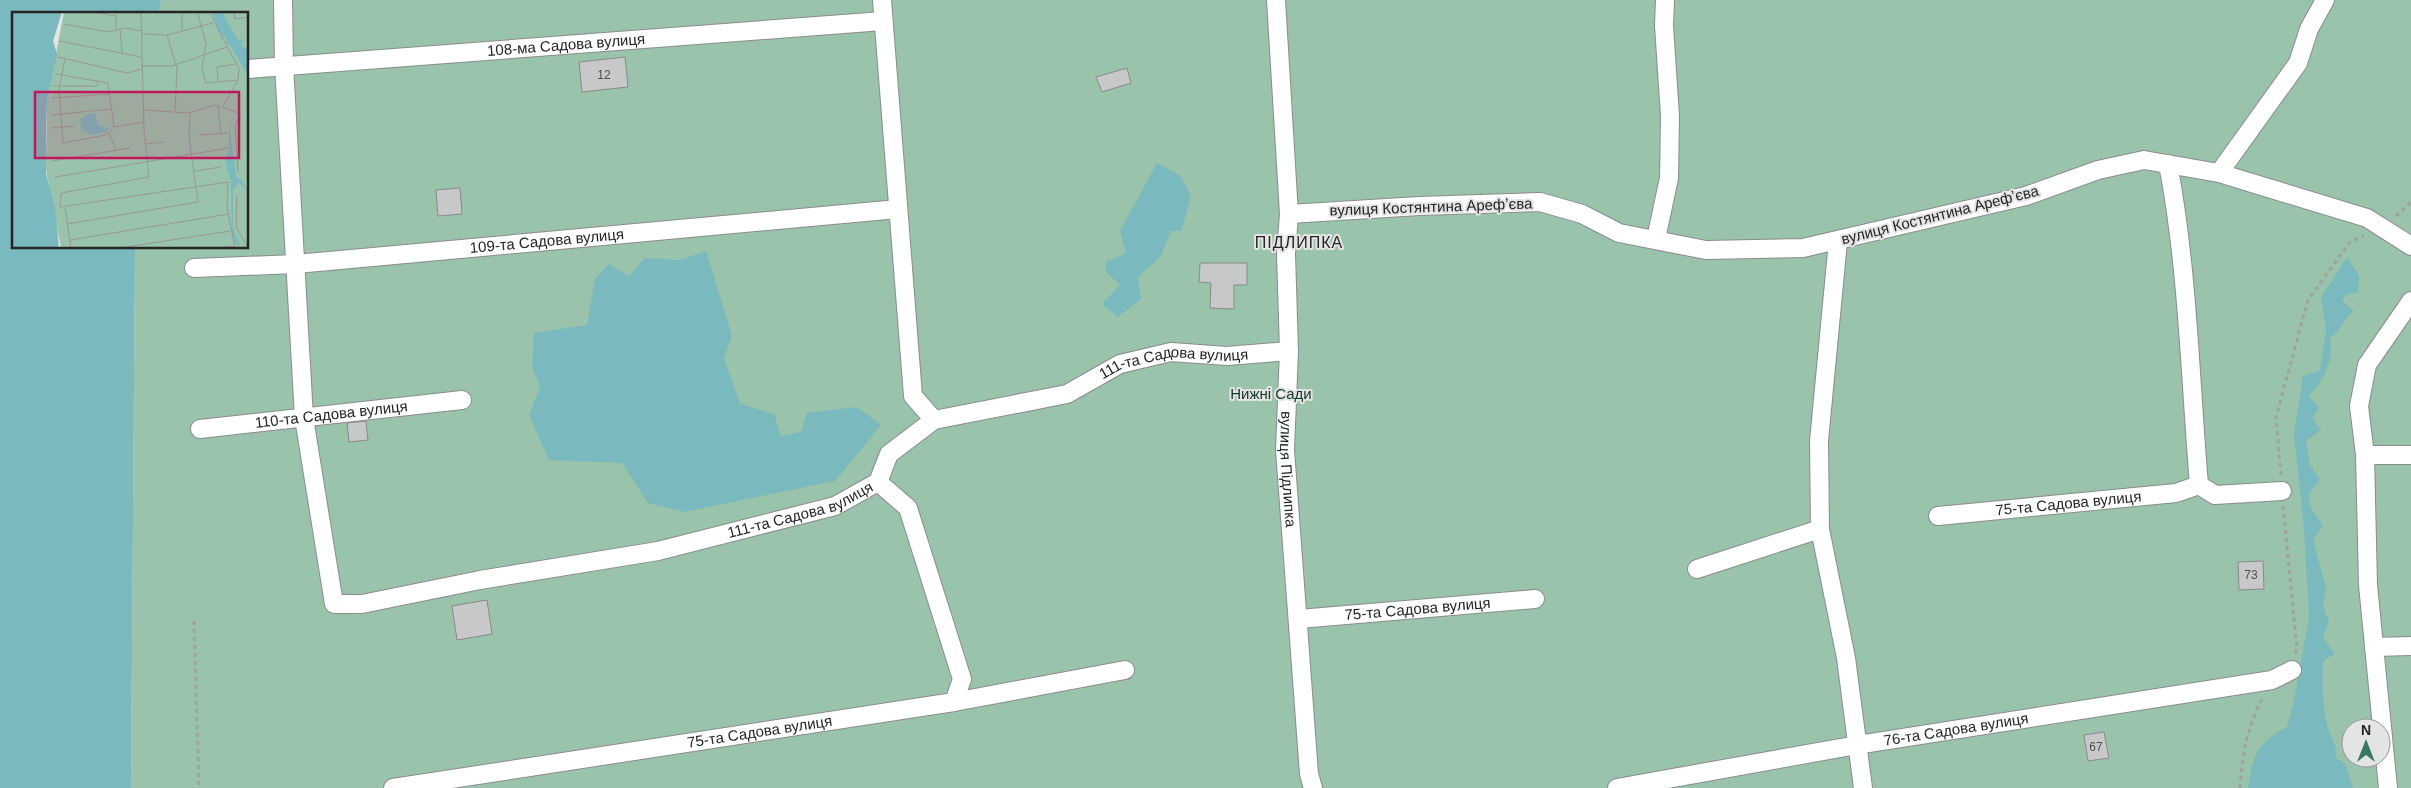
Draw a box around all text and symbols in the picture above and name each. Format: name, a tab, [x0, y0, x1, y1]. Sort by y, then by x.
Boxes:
inset map	[12, 12, 249, 249]
street label: 108-ма Садова вулиця	[486, 30, 646, 59]
house number: 12	[597, 68, 611, 82]
street label: вулиця Костянтина Арефʼєва	[1839, 182, 2041, 247]
street label: вулиця Костянтина Арефʼєва	[1329, 194, 1533, 219]
street label: 109-та Садова вулиця	[469, 225, 625, 256]
district label: ПІДЛИПКА	[1255, 234, 1343, 251]
street label: 111-та Садова вулиця	[1096, 343, 1249, 382]
park label: Нижні Сади	[1230, 385, 1312, 402]
street label: 110-та Садова вулиця	[254, 397, 408, 431]
street label: вулиця Підлипка	[1277, 411, 1300, 529]
street label: 111-та Садова вулиця	[726, 478, 875, 541]
street label: 75-та Садова вулиця	[1995, 487, 2142, 518]
house number: 73	[2244, 568, 2258, 582]
street label: 75-та Садова вулиця	[1344, 594, 1491, 623]
street label: 76-та Садова вулиця	[1882, 709, 2030, 749]
street label: 75-та Садова вулиця	[686, 712, 833, 751]
north arrow	[2341, 718, 2391, 768]
text: N	[2361, 722, 2371, 738]
house number: 67	[2089, 740, 2103, 754]

